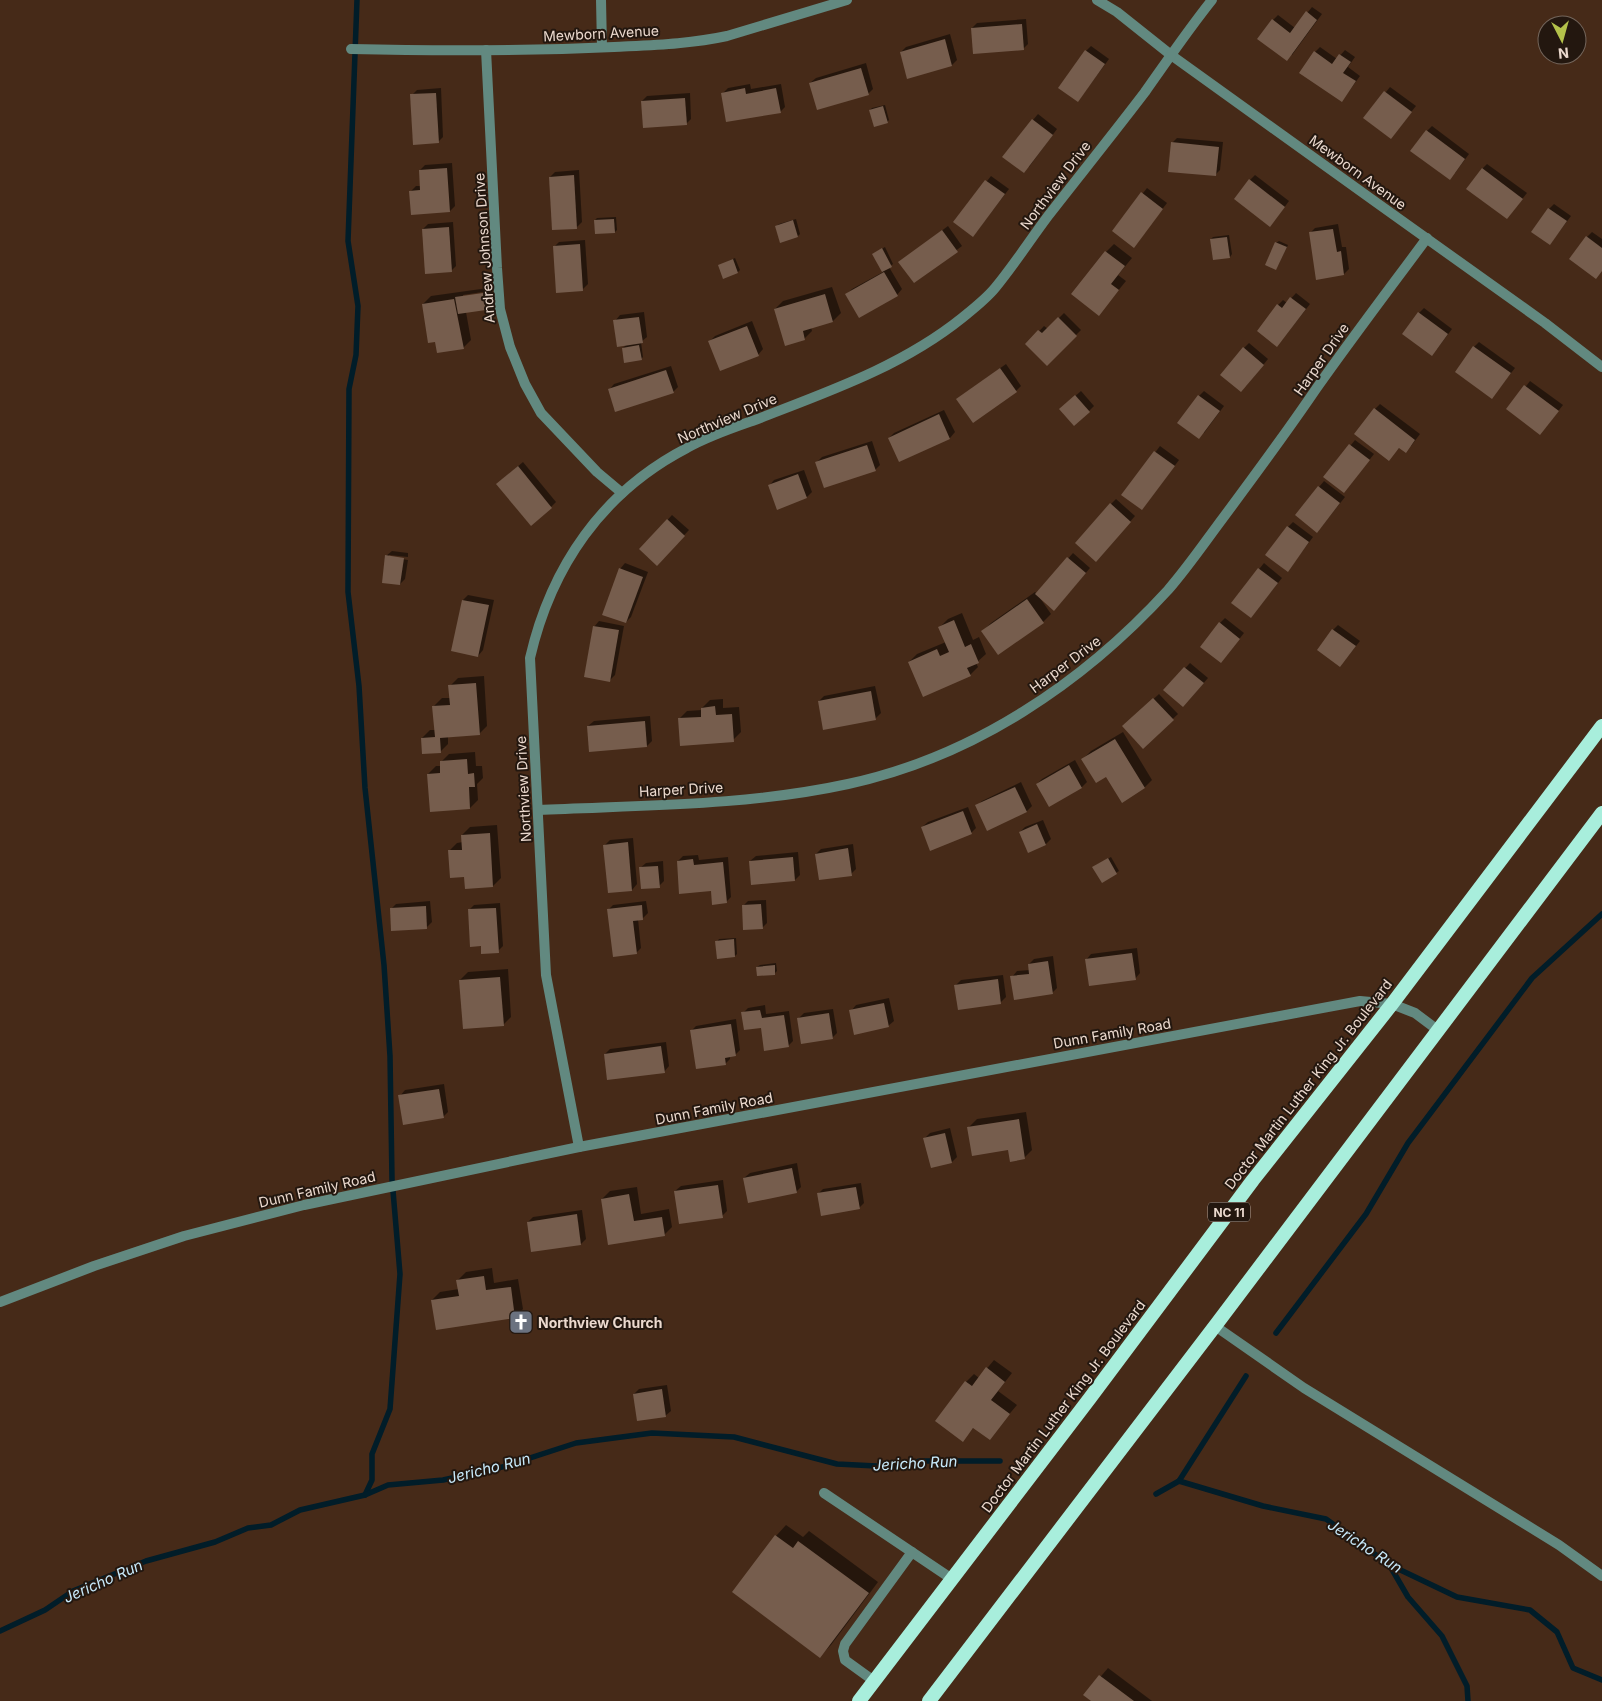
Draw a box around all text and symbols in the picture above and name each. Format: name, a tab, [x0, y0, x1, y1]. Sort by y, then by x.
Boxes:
north arrow	[1537, 15, 1587, 65]
street label: Mewborn Avenue	[543, 21, 659, 45]
text: N	[1557, 44, 1570, 62]
street label: Mewborn Avenue	[1306, 131, 1410, 213]
street label: Northview Drive	[1016, 137, 1094, 233]
street label: Andrew Johnson Drive	[470, 172, 498, 324]
street label: Harper Drive	[1290, 320, 1352, 398]
street label: Northview Drive	[675, 389, 779, 447]
street label: Harper Drive	[1026, 632, 1104, 696]
street label: Northview Drive	[512, 735, 534, 843]
street label: Harper Drive	[638, 778, 724, 800]
street label: Doctor Martin Luther King Jr. Boulevard	[1221, 976, 1395, 1192]
street label: Dunn Family Road	[1052, 1014, 1172, 1052]
street label: Dunn Family Road	[654, 1088, 774, 1128]
street label: Dunn Family Road	[257, 1167, 377, 1211]
road number: NC 11	[1208, 1202, 1250, 1222]
street label: Doctor Martin Luther King Jr. Boulevard	[977, 1296, 1149, 1516]
church icon: Northview Church	[508, 1309, 534, 1335]
place label: Northview Church	[538, 1314, 663, 1331]
water label: Jericho Run	[446, 1448, 533, 1487]
water label: Jericho Run	[872, 1451, 958, 1475]
water label: Jericho Run	[1324, 1515, 1406, 1577]
water label: Jericho Run	[60, 1555, 146, 1607]

